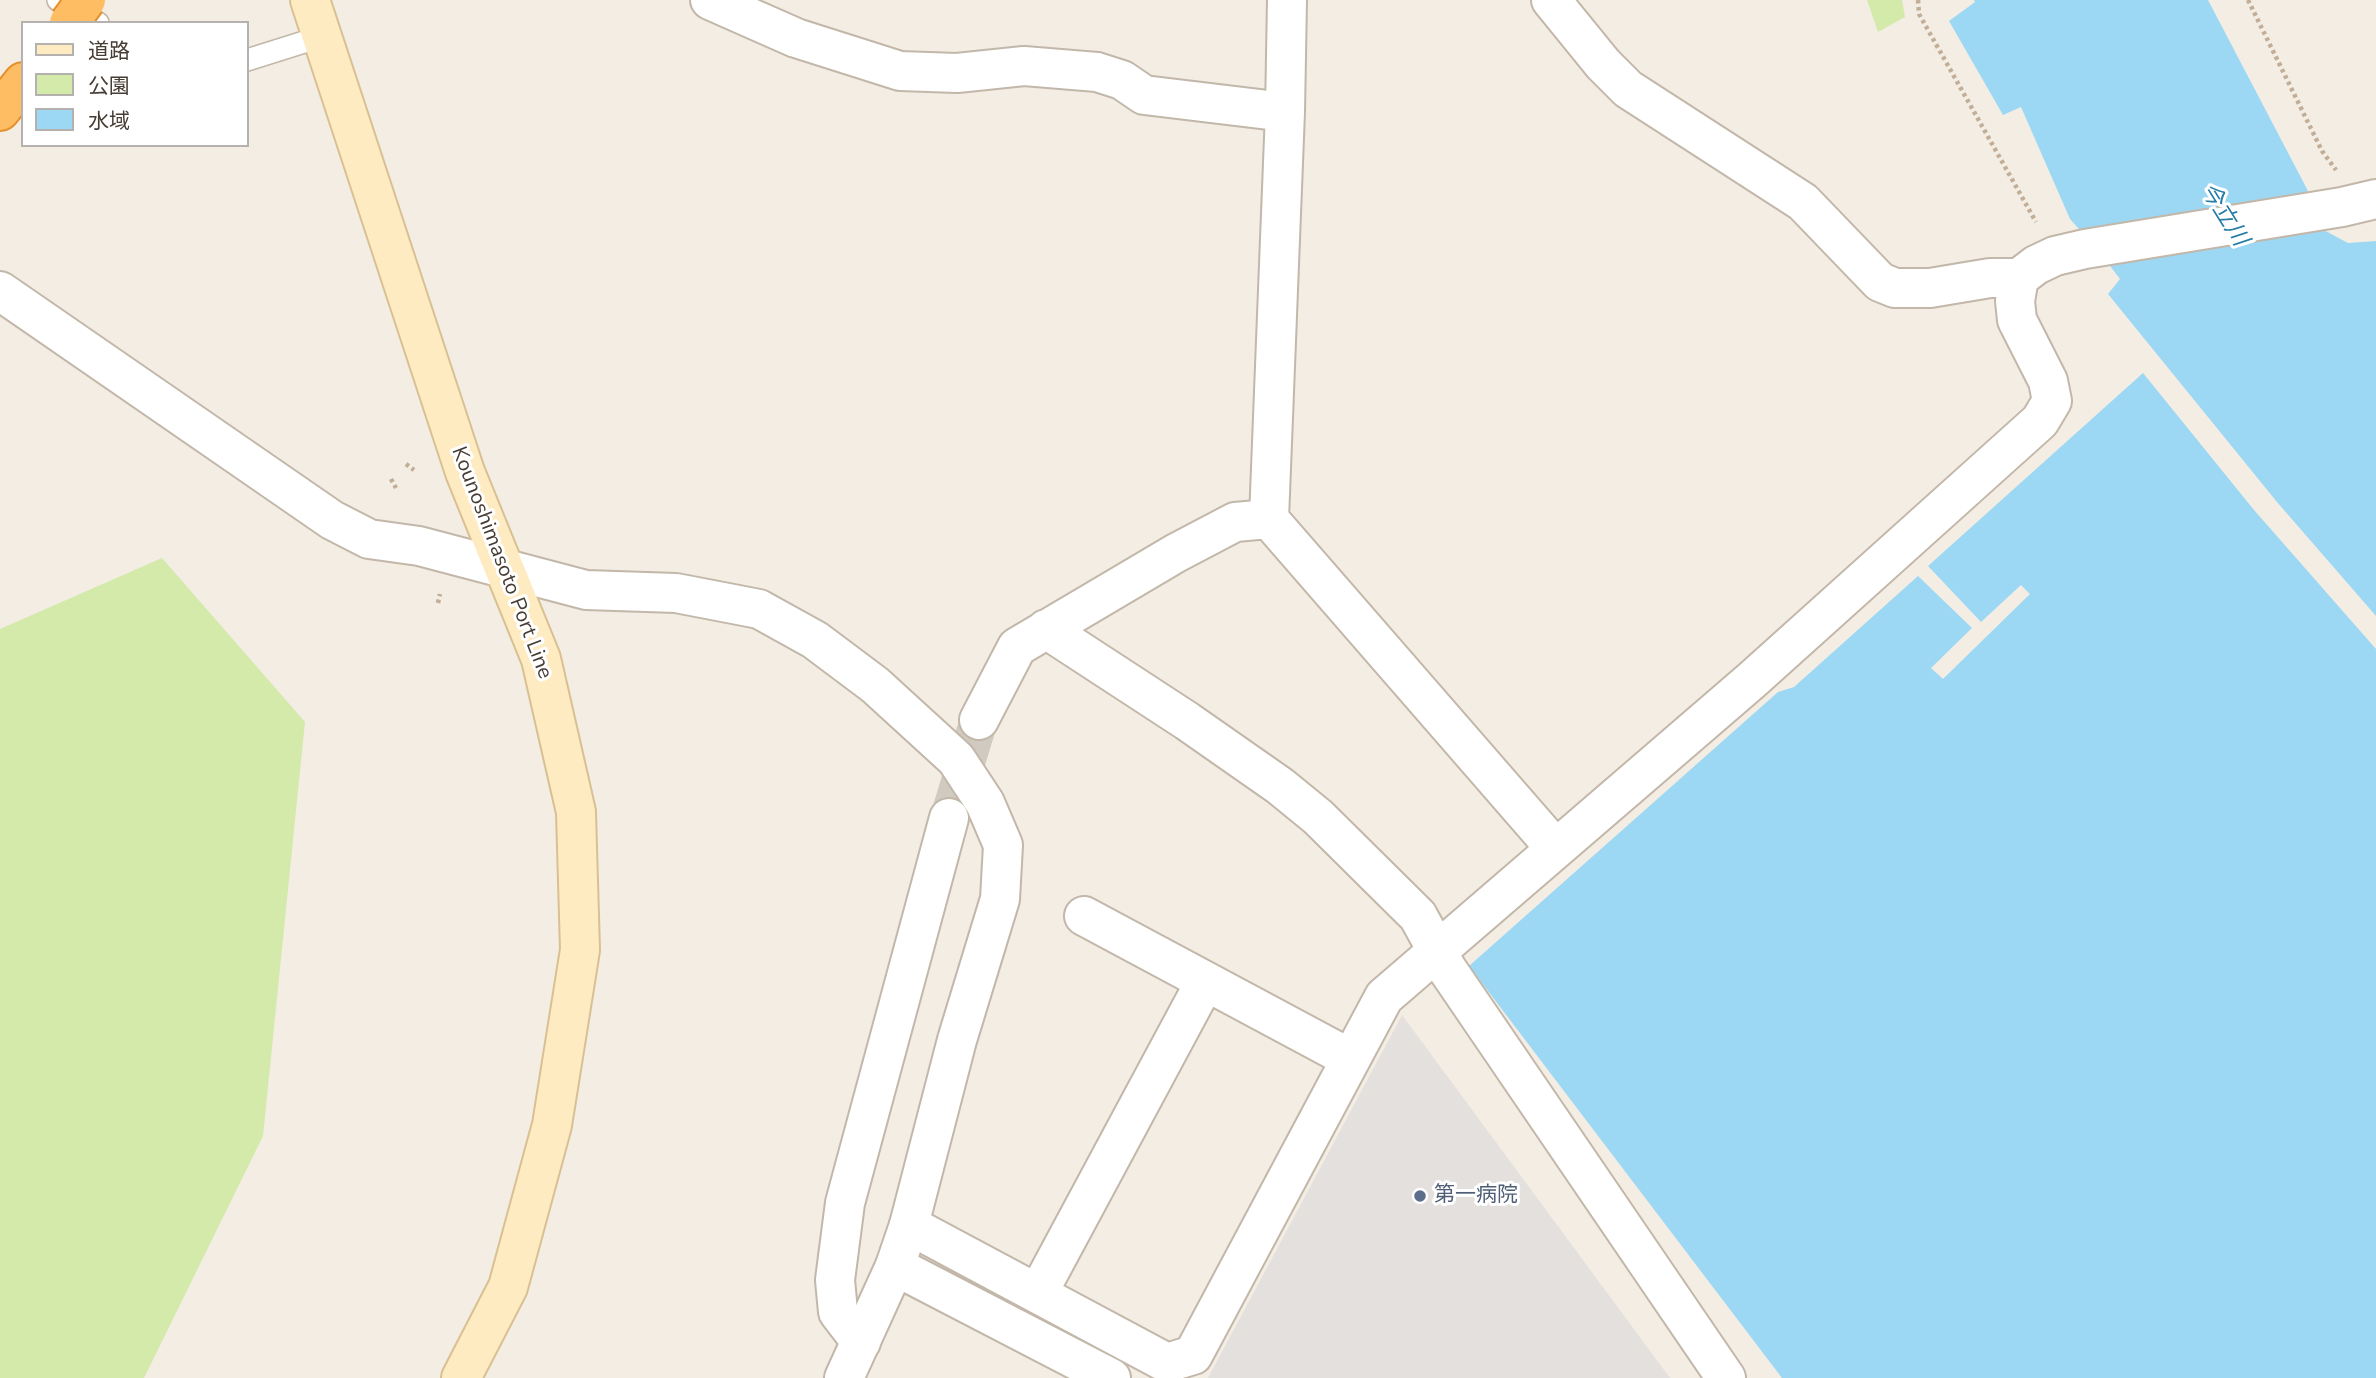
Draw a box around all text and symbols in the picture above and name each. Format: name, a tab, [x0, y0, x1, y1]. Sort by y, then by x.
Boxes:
legend	[21, 21, 248, 147]
text: 道路	[88, 37, 130, 65]
text: 公園	[88, 72, 130, 100]
text: 水域	[88, 107, 130, 135]
water label: 今立川	[2193, 178, 2253, 252]
street label: Kounoshimasoto Port Line	[445, 443, 557, 683]
place label: 第一病院	[1434, 1183, 1518, 1209]
marker: 第一病院	[1412, 1188, 1428, 1204]

